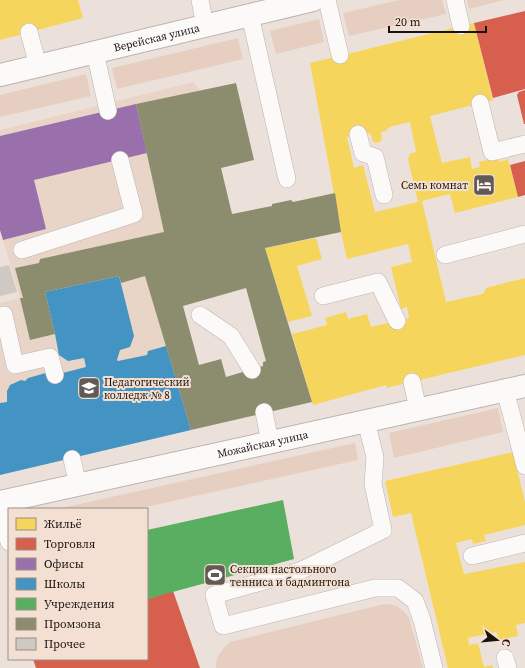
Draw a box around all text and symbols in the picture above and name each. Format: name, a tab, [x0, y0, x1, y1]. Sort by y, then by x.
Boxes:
scale bar	[389, 8, 486, 34]
text: 20 m	[395, 14, 421, 30]
street label: Верейская улица	[112, 20, 201, 55]
hotel icon: Семь комнат	[471, 172, 497, 198]
place label: Семь комнат	[401, 178, 468, 193]
school or university icon: Педагогический колледж № 8	[76, 375, 102, 401]
place label: Педагогический колледж № 8	[104, 375, 190, 403]
street label: Можайская улица	[216, 427, 310, 461]
legend	[8, 508, 148, 660]
text: Жильё	[44, 516, 82, 532]
text: Торговля	[44, 536, 95, 552]
text: Офисы	[44, 556, 84, 572]
sports icon: Секция настольного тенниса и бадминтона	[202, 562, 228, 588]
place label: Секция настольного тенниса и бадминтона	[230, 562, 350, 590]
text: Школы	[44, 576, 85, 592]
text: Учреждения	[44, 596, 115, 612]
text: Промзона	[44, 616, 102, 632]
north arrow	[477, 620, 517, 660]
text: Прочее	[44, 636, 85, 652]
text: С	[498, 637, 514, 648]

